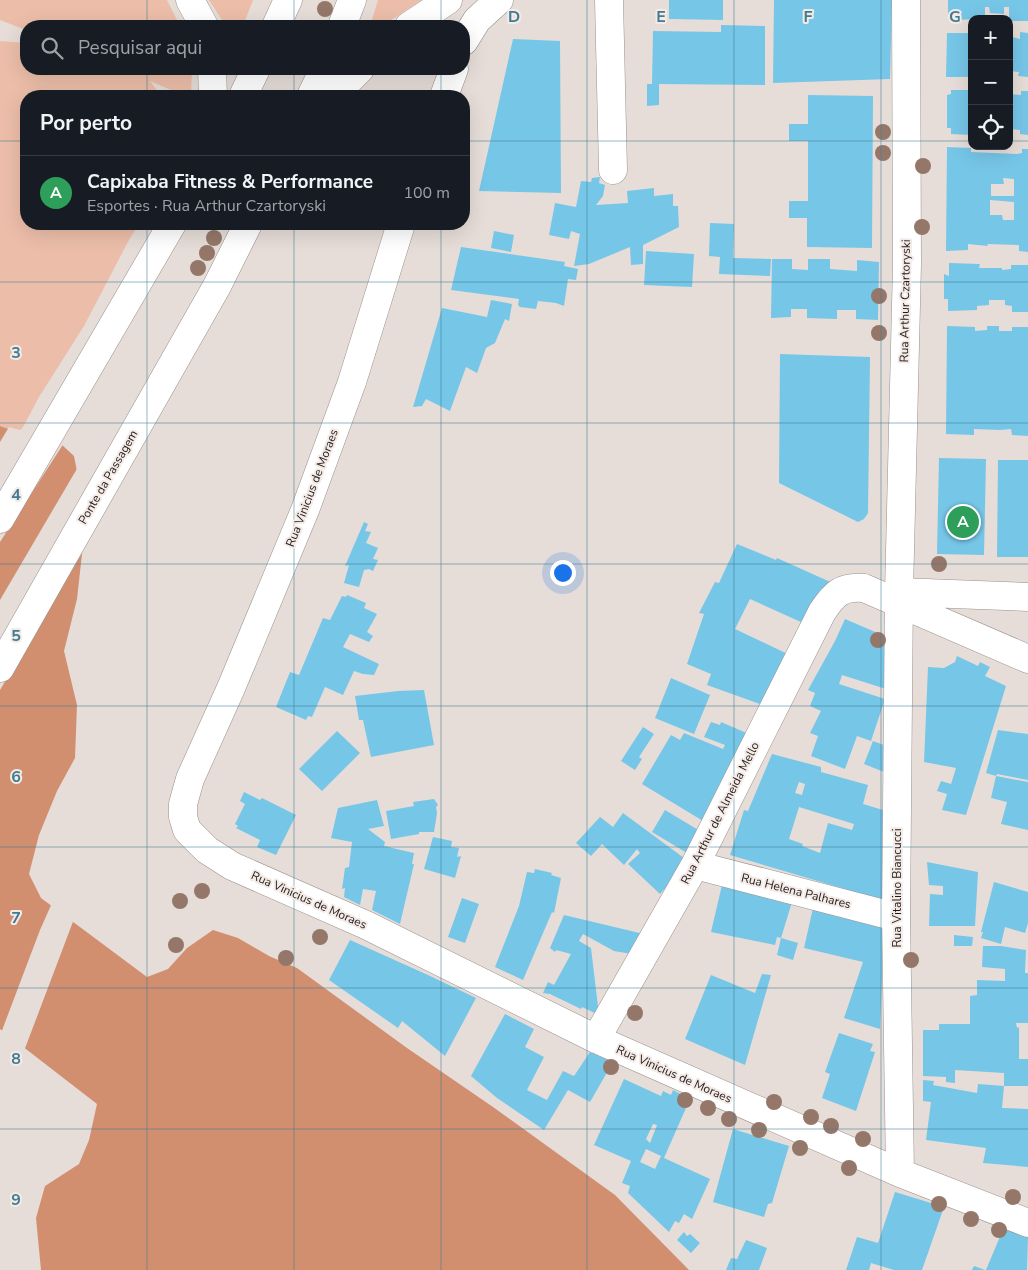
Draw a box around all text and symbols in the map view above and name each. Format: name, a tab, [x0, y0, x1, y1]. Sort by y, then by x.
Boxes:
text: D	[508, 6, 520, 28]
text: E	[656, 6, 666, 28]
text: F	[804, 6, 813, 28]
text: G	[949, 6, 961, 28]
map controls	[968, 15, 1013, 150]
button: +	[968, 15, 1013, 60]
search box	[20, 20, 470, 75]
icon: search	[38, 34, 66, 62]
text: Pesquisar aqui	[78, 35, 202, 61]
button: −	[968, 60, 1013, 105]
button: locate	[968, 105, 1013, 150]
text: Por perto	[40, 109, 132, 137]
text: Capixaba Fitness & Performance	[87, 169, 373, 195]
text: A	[50, 182, 62, 204]
text: 100 m	[403, 182, 450, 204]
text: Esportes · Rua Arthur Czartoryski	[87, 195, 326, 217]
street label: Rua Arthur Czartoryski	[896, 239, 914, 363]
text: 3	[11, 342, 21, 364]
street label: Ponte da Passagem	[75, 427, 141, 527]
street label: Rua Vinicius de Moraes	[282, 427, 342, 549]
text: 4	[11, 484, 21, 506]
pin: A	[947, 503, 979, 541]
your location	[550, 560, 576, 586]
text: 5	[11, 625, 21, 647]
street label: Rua Arthur de Almeida Mello	[677, 739, 763, 887]
text: 6	[11, 766, 21, 788]
street label: Rua Vitalino Biancucci	[889, 829, 905, 947]
street label: Rua Vinicius de Moraes	[249, 867, 370, 933]
street label: Rua Helena Palhares	[739, 870, 853, 912]
text: 7	[11, 907, 21, 929]
street label: Rua Vinicius de Moraes	[614, 1041, 735, 1107]
text: 8	[11, 1048, 21, 1070]
text: 9	[11, 1189, 21, 1211]

